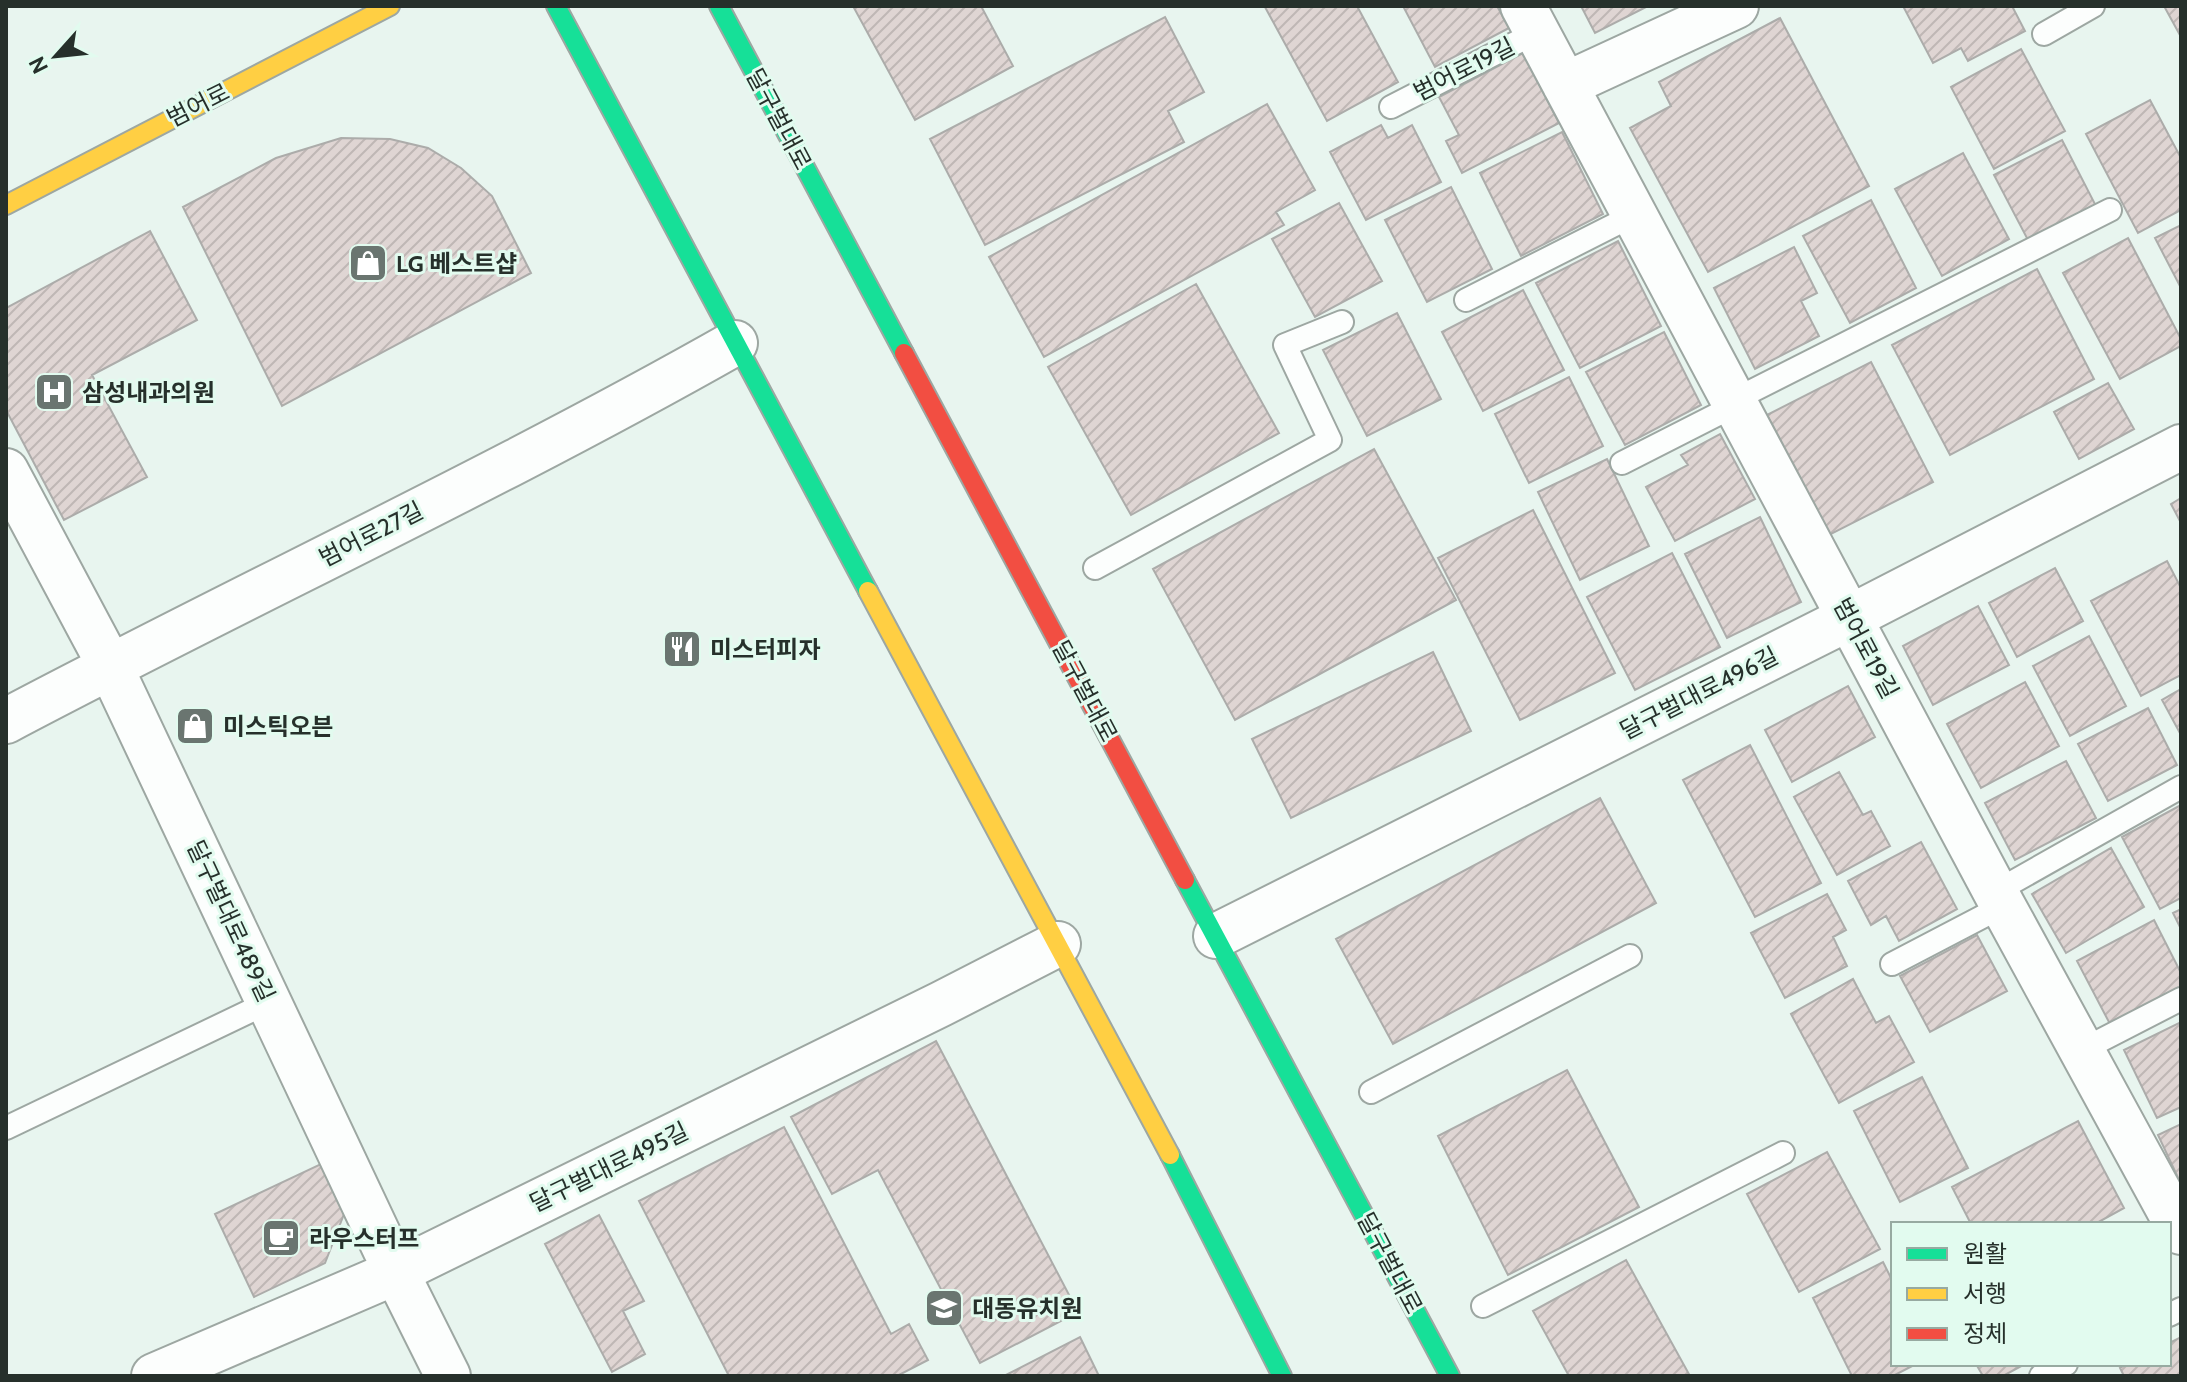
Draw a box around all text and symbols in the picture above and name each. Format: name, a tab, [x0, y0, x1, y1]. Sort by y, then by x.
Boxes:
north arrow	[16, 16, 96, 96]
street label: 범어로19길	[1409, 31, 1519, 107]
text: N	[23, 52, 54, 78]
street label: 달구벌대로	[740, 63, 818, 175]
street label: 범어로	[162, 77, 234, 133]
shop icon: LG 베스트샵	[347, 242, 389, 284]
place label: LG 베스트샵	[396, 249, 517, 278]
hospital icon: 삼성내과의원	[33, 371, 75, 413]
place label: 삼성내과의원	[82, 378, 214, 407]
street label: 범어로27길	[314, 495, 428, 573]
street label: 범어로19길	[1827, 593, 1905, 703]
restaurant icon: 미스터피자	[661, 628, 703, 670]
place label: 미스터피자	[710, 635, 820, 664]
street label: 달구벌대로	[1046, 635, 1124, 747]
street label: 달구벌대로496길	[1615, 641, 1783, 745]
shop icon: 미스틱오븐	[174, 705, 216, 747]
place label: 미스틱오븐	[223, 712, 333, 741]
street label: 달구벌대로489길	[181, 836, 281, 1006]
street label: 달구벌대로495길	[525, 1116, 693, 1218]
street label: 달구벌대로	[1351, 1207, 1429, 1319]
cafe icon: 라우스터프	[260, 1217, 302, 1259]
legend	[1891, 1222, 2171, 1366]
place label: 라우스터프	[309, 1224, 419, 1253]
text: 원활	[1963, 1239, 2007, 1268]
text: 서행	[1963, 1279, 2007, 1308]
school or university icon: 대동유치원	[923, 1287, 965, 1329]
place label: 대동유치원	[972, 1294, 1082, 1323]
text: 정체	[1963, 1319, 2007, 1348]

